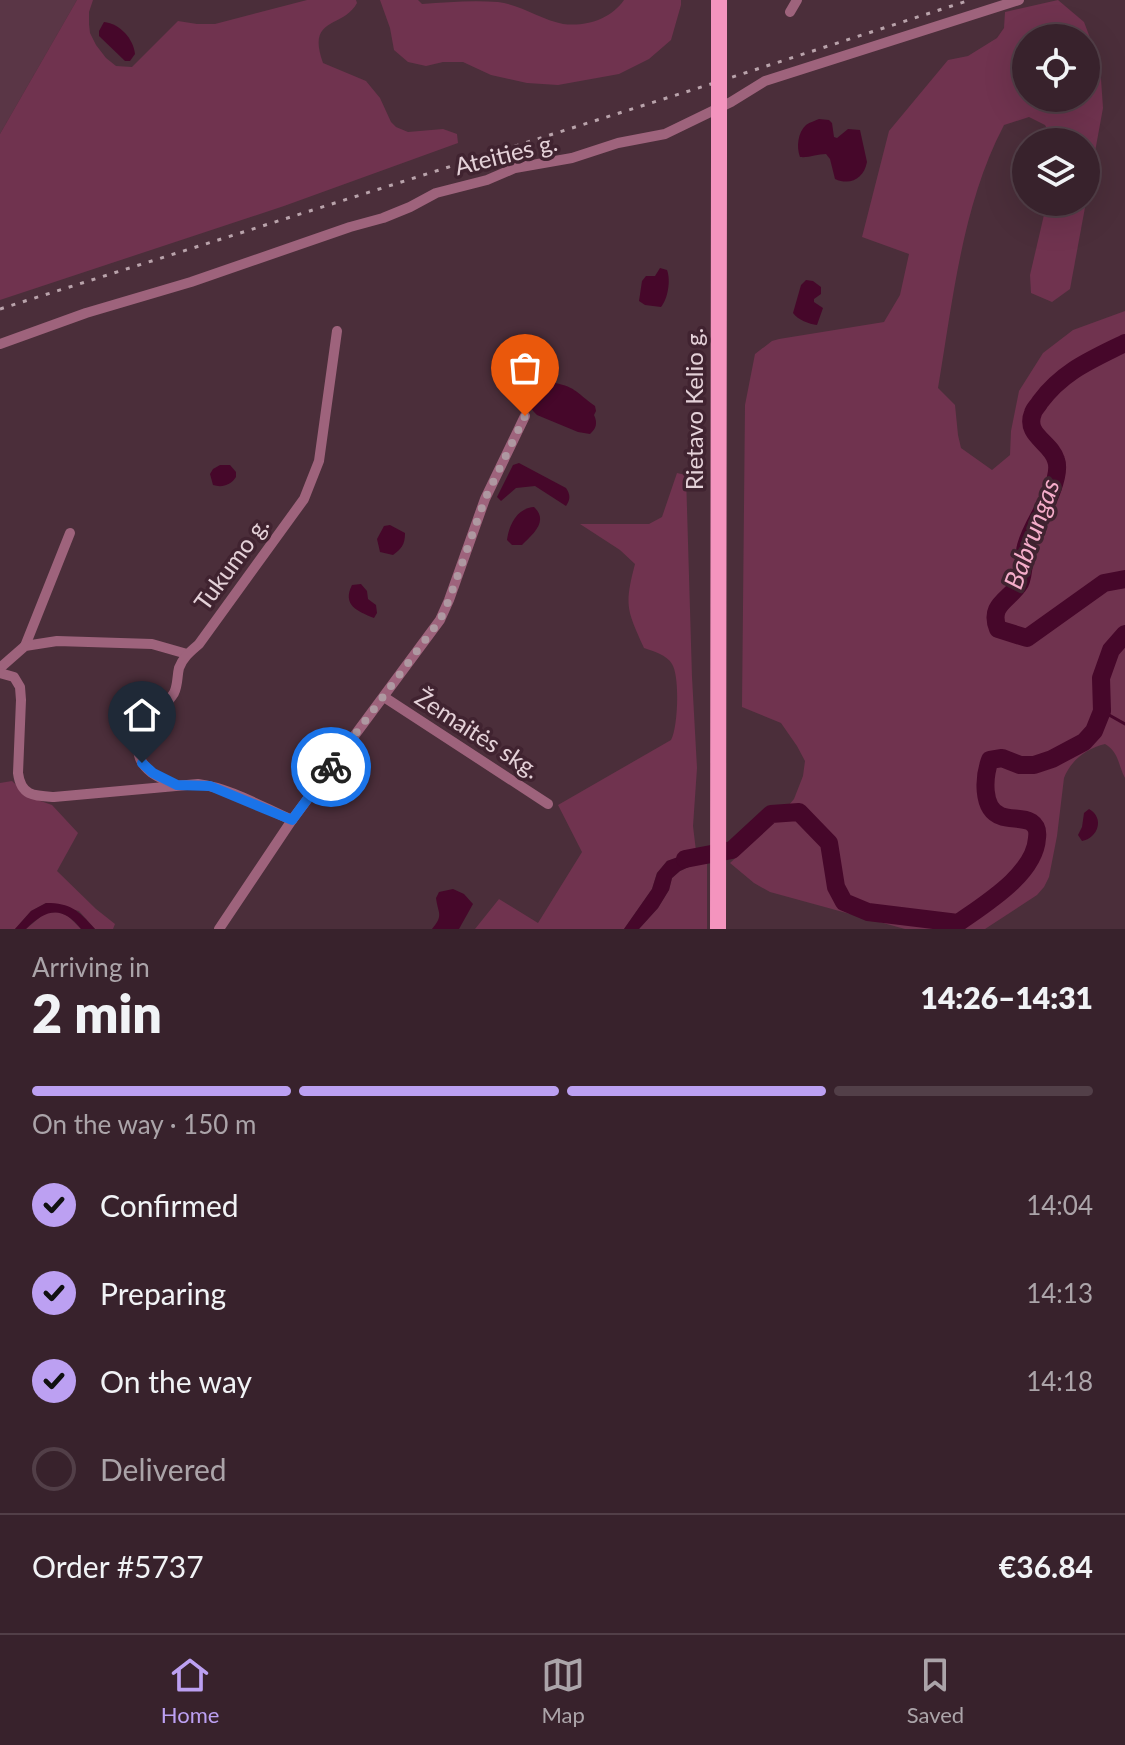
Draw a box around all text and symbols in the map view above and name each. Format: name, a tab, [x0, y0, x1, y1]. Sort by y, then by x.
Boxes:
map controls	[1012, 24, 1100, 216]
button: locate	[1012, 24, 1100, 112]
street label: Ateities g.	[451, 127, 560, 180]
button: layers	[1012, 128, 1100, 216]
street label: Rietavo Kelio g.	[679, 328, 708, 490]
pin	[491, 334, 559, 416]
icon: bag	[503, 346, 547, 390]
water label: Babrungas	[996, 474, 1066, 593]
street label: Tukumo g.	[187, 511, 274, 615]
pin	[108, 681, 176, 763]
street label: Žemaitės skg.	[410, 682, 545, 784]
icon: home	[120, 693, 164, 737]
courier	[291, 727, 371, 807]
icon: bike	[309, 745, 353, 789]
text: Arriving in	[32, 951, 150, 983]
text: 14:26–14:31	[920, 979, 1093, 1015]
text: 2 min	[32, 982, 162, 1044]
text: On the way · 150 m	[32, 1108, 256, 1140]
icon: check	[32, 1183, 76, 1227]
text: Confirmed	[100, 1187, 239, 1223]
text: 14:04	[1026, 1189, 1093, 1221]
icon: check	[32, 1271, 76, 1315]
text: Preparing	[100, 1275, 226, 1311]
text: 14:13	[1026, 1277, 1093, 1309]
icon: check	[32, 1359, 76, 1403]
text: On the way	[100, 1363, 252, 1399]
text: 14:18	[1026, 1365, 1093, 1397]
text: Delivered	[100, 1451, 227, 1487]
text: Order #5737	[32, 1548, 204, 1584]
text: €36.84	[999, 1548, 1093, 1584]
tab: Home	[161, 1653, 219, 1728]
tab: Map	[541, 1653, 585, 1728]
tab: Saved	[907, 1653, 964, 1728]

